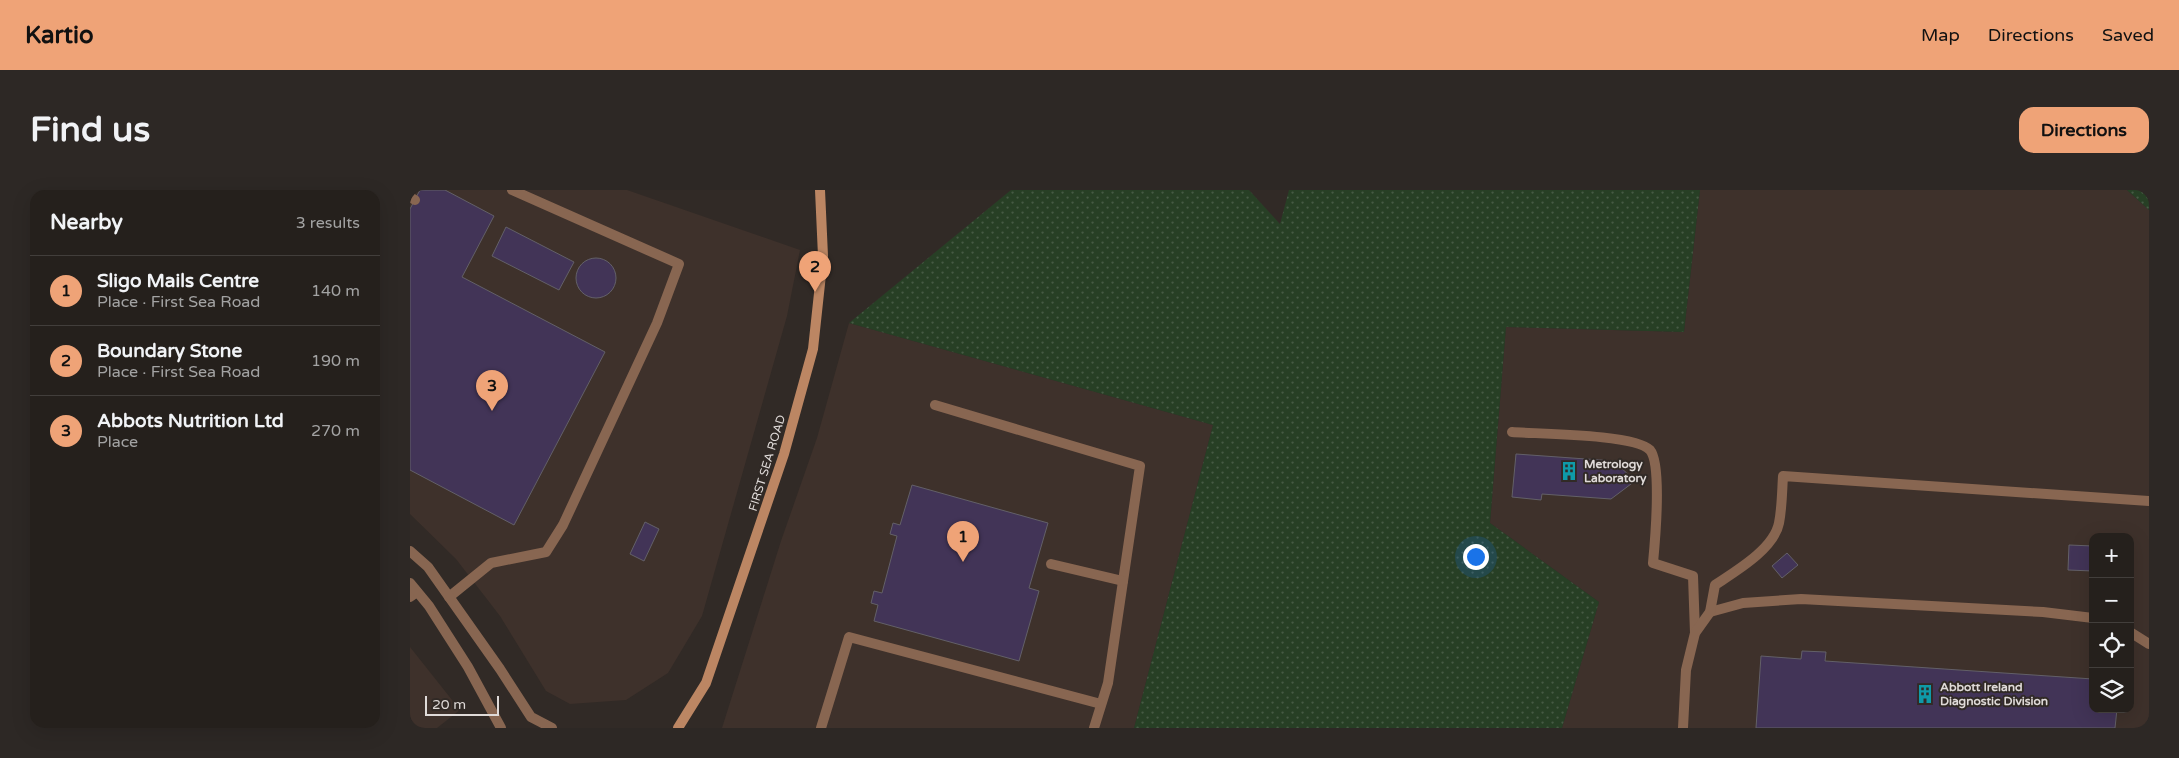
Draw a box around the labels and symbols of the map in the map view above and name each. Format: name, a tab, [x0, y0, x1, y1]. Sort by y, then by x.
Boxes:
pin: 2	[799, 251, 831, 292]
pin: 3	[476, 370, 508, 411]
street label: FIRST SEA ROAD	[746, 413, 788, 513]
place label: Metrology Laboratory	[1584, 457, 1647, 486]
building icon: Metrology Laboratory	[1558, 460, 1580, 482]
pin: 1	[947, 521, 979, 562]
your location	[1463, 544, 1489, 570]
place label: Abbott Ireland Diagnostic Division	[1940, 680, 2048, 709]
building icon: Abbott Ireland Diagnostic Division	[1914, 683, 1936, 705]
scale bar	[425, 693, 499, 716]

